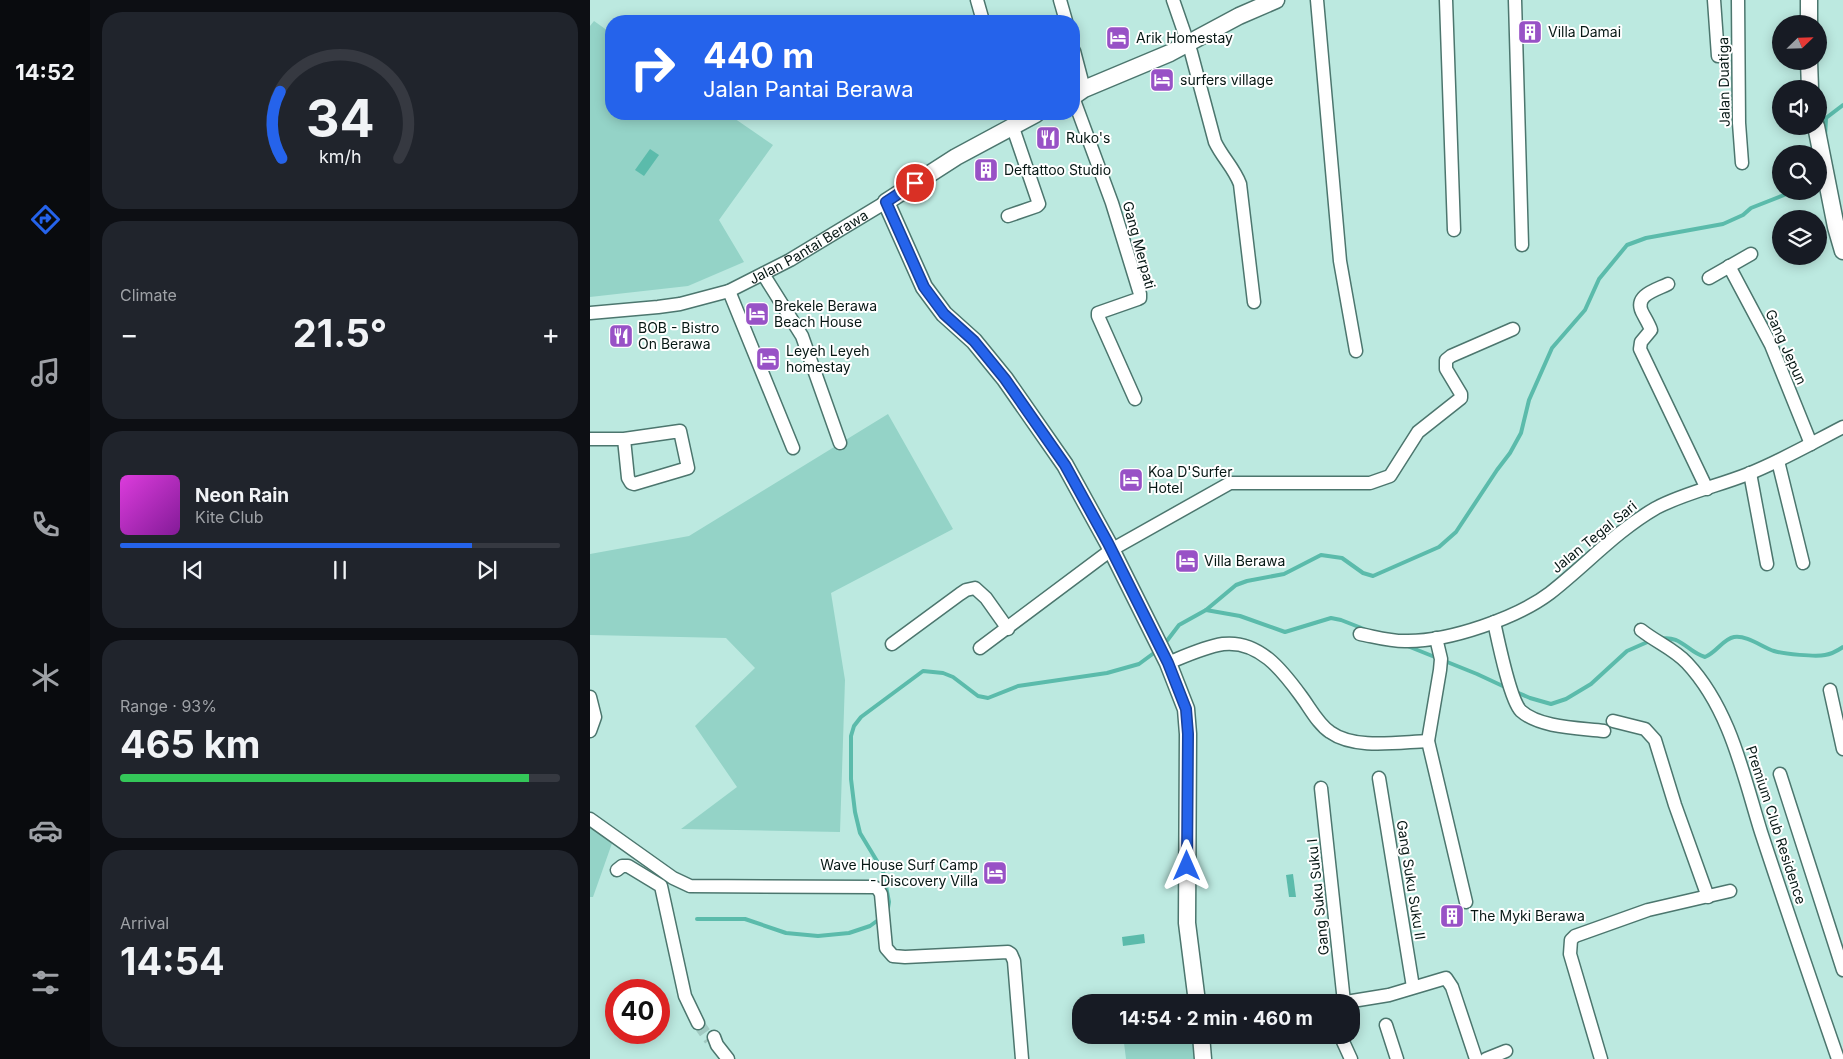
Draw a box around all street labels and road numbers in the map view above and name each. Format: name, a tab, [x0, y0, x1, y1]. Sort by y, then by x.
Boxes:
street label: Jalan Duatiga	[1714, 37, 1733, 127]
street label: Gang Merpati	[1120, 199, 1159, 291]
street label: Jalan Pantai Berawa	[746, 206, 871, 287]
street label: Gang Jepun	[1762, 307, 1811, 387]
street label: Jalan Tegal Sari	[1548, 497, 1640, 576]
street label: Premium Club Residence	[1743, 743, 1810, 906]
street label: Gang Suku Suku II	[1394, 819, 1429, 941]
street label: Gang Suku Suku I	[1303, 838, 1332, 956]

